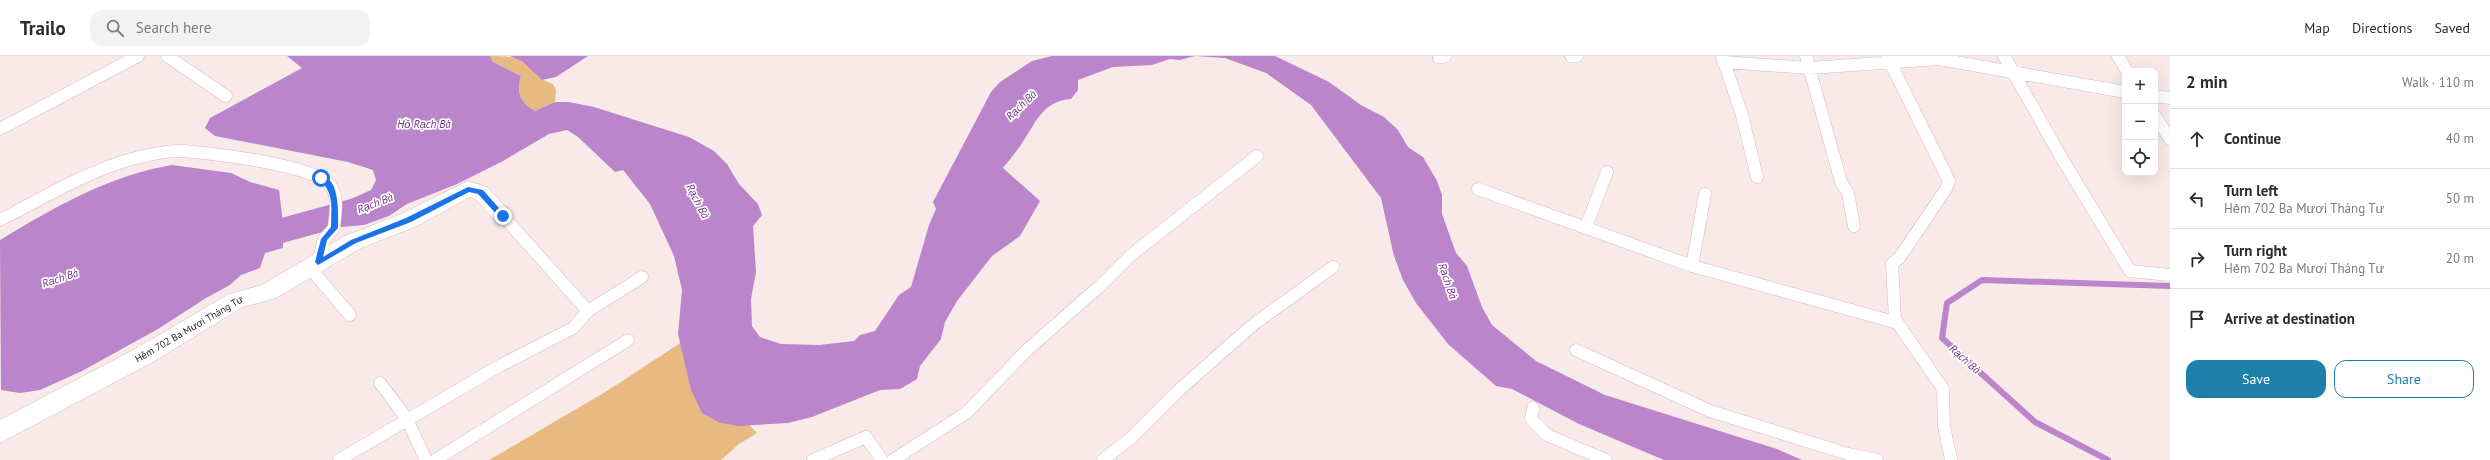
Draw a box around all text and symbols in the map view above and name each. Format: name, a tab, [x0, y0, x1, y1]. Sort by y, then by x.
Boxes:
search box	[90, 10, 370, 46]
text: Trailo	[20, 16, 66, 40]
icon: search	[104, 17, 126, 39]
text: Search here	[136, 18, 211, 37]
text: Map	[2304, 19, 2330, 37]
text: Directions	[2352, 19, 2412, 37]
text: Saved	[2434, 19, 2470, 37]
map controls	[2122, 68, 2158, 176]
button: +	[2122, 68, 2158, 104]
text: 2 min	[2186, 71, 2227, 93]
text: Walk · 110 m	[2402, 74, 2474, 91]
water label: Rạch Bà	[1003, 87, 1040, 123]
button: −	[2122, 104, 2158, 140]
water label: Hồ Rạch Bà	[397, 117, 451, 131]
icon: ahead	[2186, 128, 2208, 150]
text: Continue	[2224, 129, 2281, 148]
text: 40 m	[2446, 130, 2474, 147]
button: locate	[2122, 140, 2158, 176]
route start	[312, 169, 330, 187]
water label: Rạch Bà	[683, 181, 713, 221]
text: Turn left	[2224, 181, 2278, 200]
icon: left	[2186, 188, 2208, 210]
water label: Rạch Bà	[355, 190, 395, 216]
text: 50 m	[2446, 190, 2474, 207]
text: Hẻm 702 Ba Mươi Tháng Tư	[2224, 200, 2384, 217]
route end	[494, 207, 512, 225]
text: Turn right	[2224, 241, 2287, 260]
icon: right	[2186, 248, 2208, 270]
text: 20 m	[2446, 250, 2474, 267]
text: Hẻm 702 Ba Mươi Tháng Tư	[2224, 260, 2384, 277]
water label: Rạch Bà	[1435, 261, 1461, 301]
water label: Rạch Bà	[40, 265, 80, 290]
street label: Hẻm 702 Ba Mươi Tháng Tư	[132, 292, 246, 365]
icon: arrive	[2186, 308, 2208, 330]
text: Arrive at destination	[2224, 309, 2355, 328]
water label: Rạch Bà	[1946, 341, 1984, 377]
button: Save	[2186, 360, 2326, 398]
button: Share	[2334, 360, 2474, 398]

